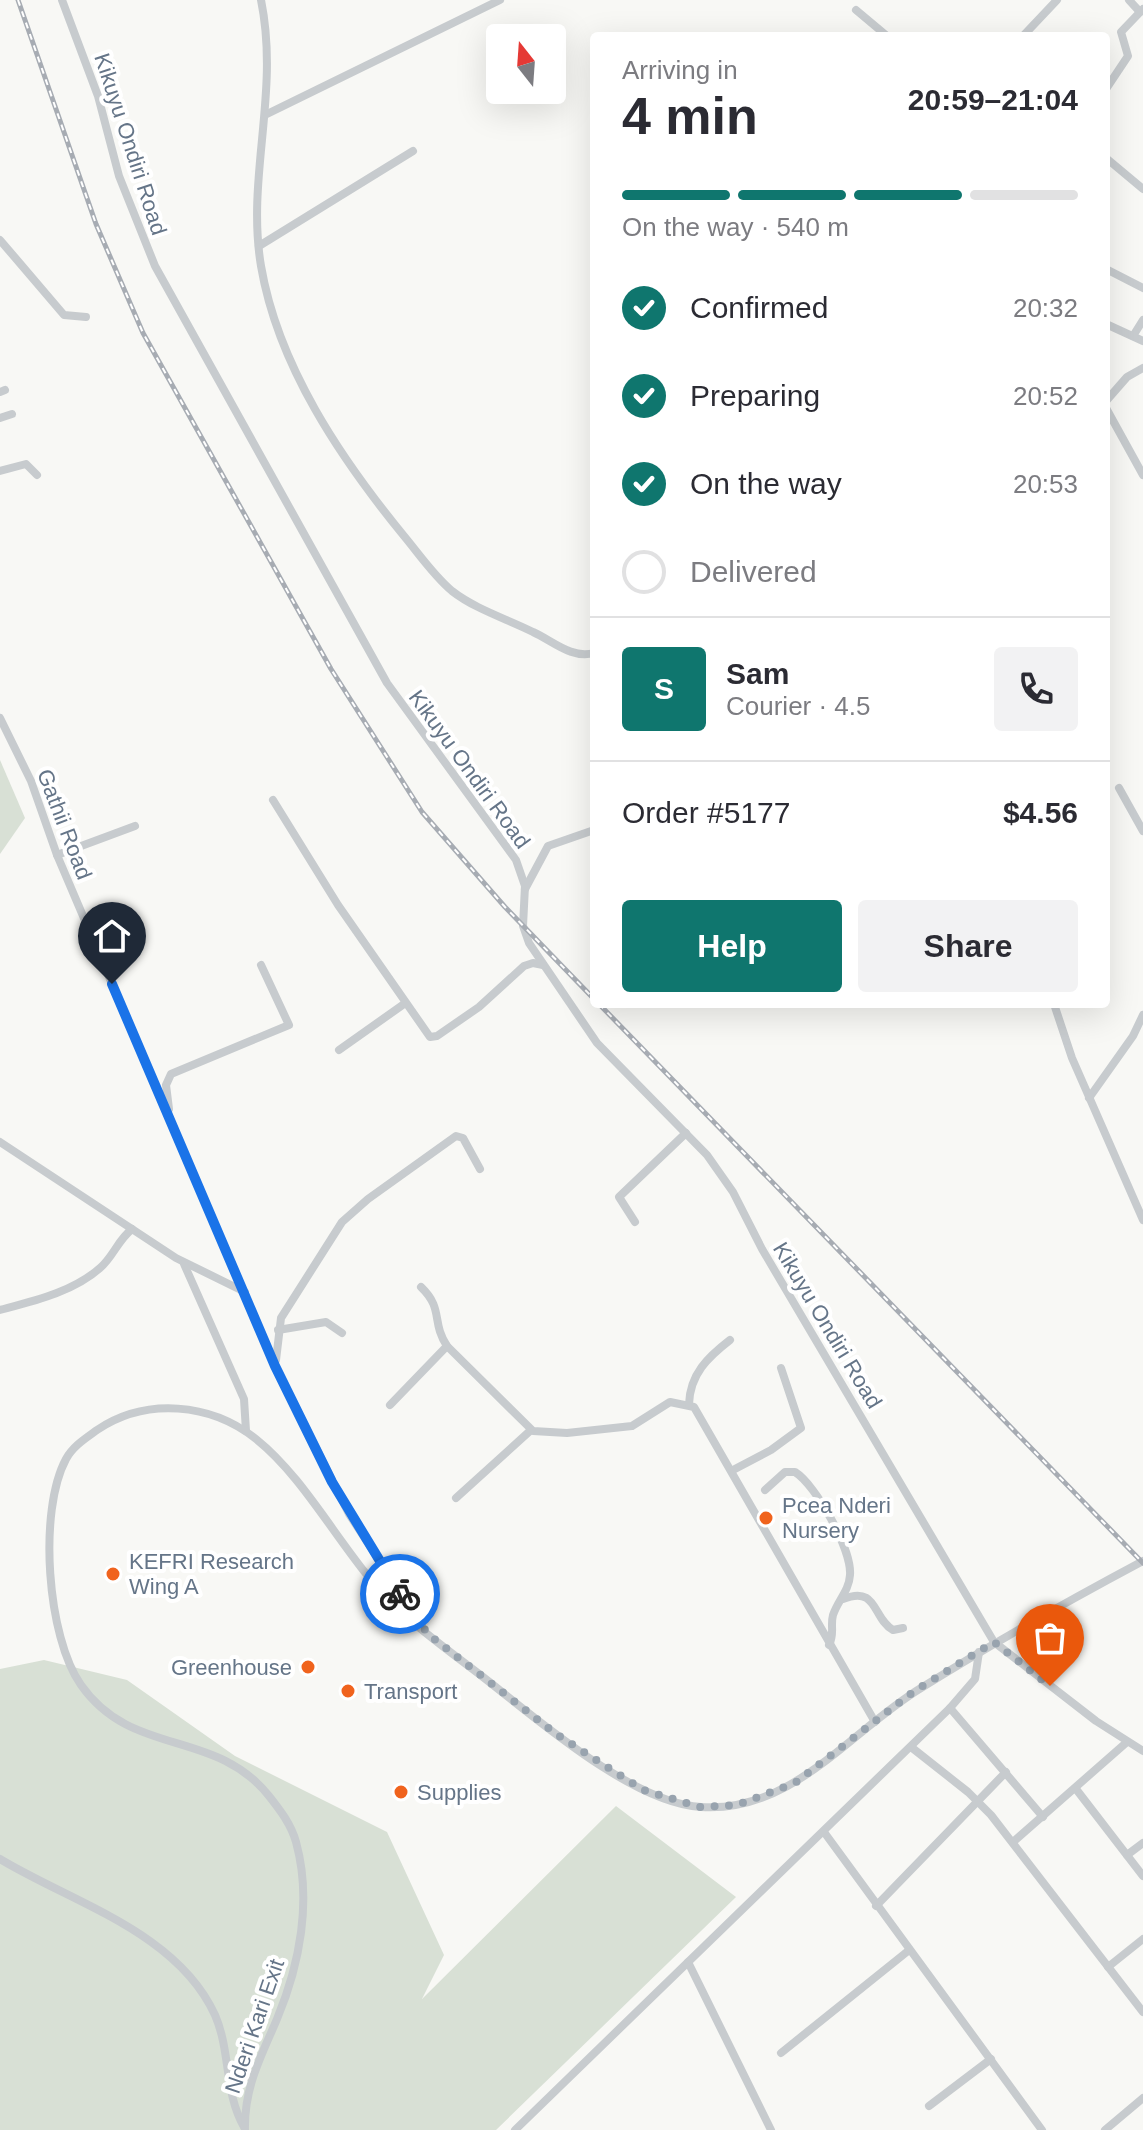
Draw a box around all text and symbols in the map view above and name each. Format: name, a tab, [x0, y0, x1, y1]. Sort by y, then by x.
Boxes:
north arrow	[486, 24, 566, 104]
map controls	[486, 24, 566, 104]
street label: Kikuyu Ondiri Road	[89, 50, 172, 238]
text: Arriving in	[622, 55, 738, 85]
text: 20:59–21:04	[908, 83, 1078, 116]
text: 4 min	[622, 87, 758, 145]
text: On the way · 540 m	[622, 212, 849, 242]
icon: check	[622, 286, 666, 330]
text: Confirmed	[690, 291, 828, 324]
text: 20:32	[1013, 293, 1078, 323]
icon: check	[622, 374, 666, 418]
text: Preparing	[690, 379, 820, 412]
text: 20:52	[1013, 381, 1078, 411]
icon: check	[622, 462, 666, 506]
text: On the way	[690, 467, 842, 500]
text: 20:53	[1013, 469, 1078, 499]
text: Delivered	[690, 555, 817, 588]
button: phone	[994, 647, 1078, 731]
text: Sam	[726, 657, 789, 690]
text: S	[654, 672, 674, 705]
street label: Kikuyu Ondiri Road	[404, 685, 535, 853]
text: Courier · 4.5	[726, 691, 871, 721]
street label: Gathii Road	[32, 765, 97, 883]
text: Order #5177	[622, 796, 790, 829]
text: $4.56	[1003, 796, 1078, 829]
button: Help	[622, 900, 842, 992]
button: Share	[858, 900, 1078, 992]
pin	[78, 902, 146, 984]
icon: home	[90, 914, 134, 958]
street label: Kikuyu Ondiri Road	[768, 1238, 887, 1413]
place label: Pcea Nderi Nursery	[782, 1493, 891, 1543]
marker: Pcea Nderi Nursery	[757, 1509, 775, 1527]
place label: KEFRI Research Wing A	[129, 1549, 294, 1599]
courier	[360, 1554, 440, 1634]
marker: KEFRI Research Wing A	[104, 1565, 122, 1583]
icon: bike	[378, 1572, 422, 1616]
pin	[1016, 1604, 1084, 1686]
icon: bag	[1028, 1616, 1072, 1660]
place label: Greenhouse	[171, 1655, 292, 1680]
marker: Greenhouse	[299, 1658, 317, 1676]
place label: Transport	[364, 1679, 457, 1704]
marker: Transport	[339, 1682, 357, 1700]
place label: Supplies	[417, 1780, 501, 1805]
marker: Supplies	[392, 1783, 410, 1801]
street label: Nderi Kari Exit	[220, 1956, 289, 2097]

